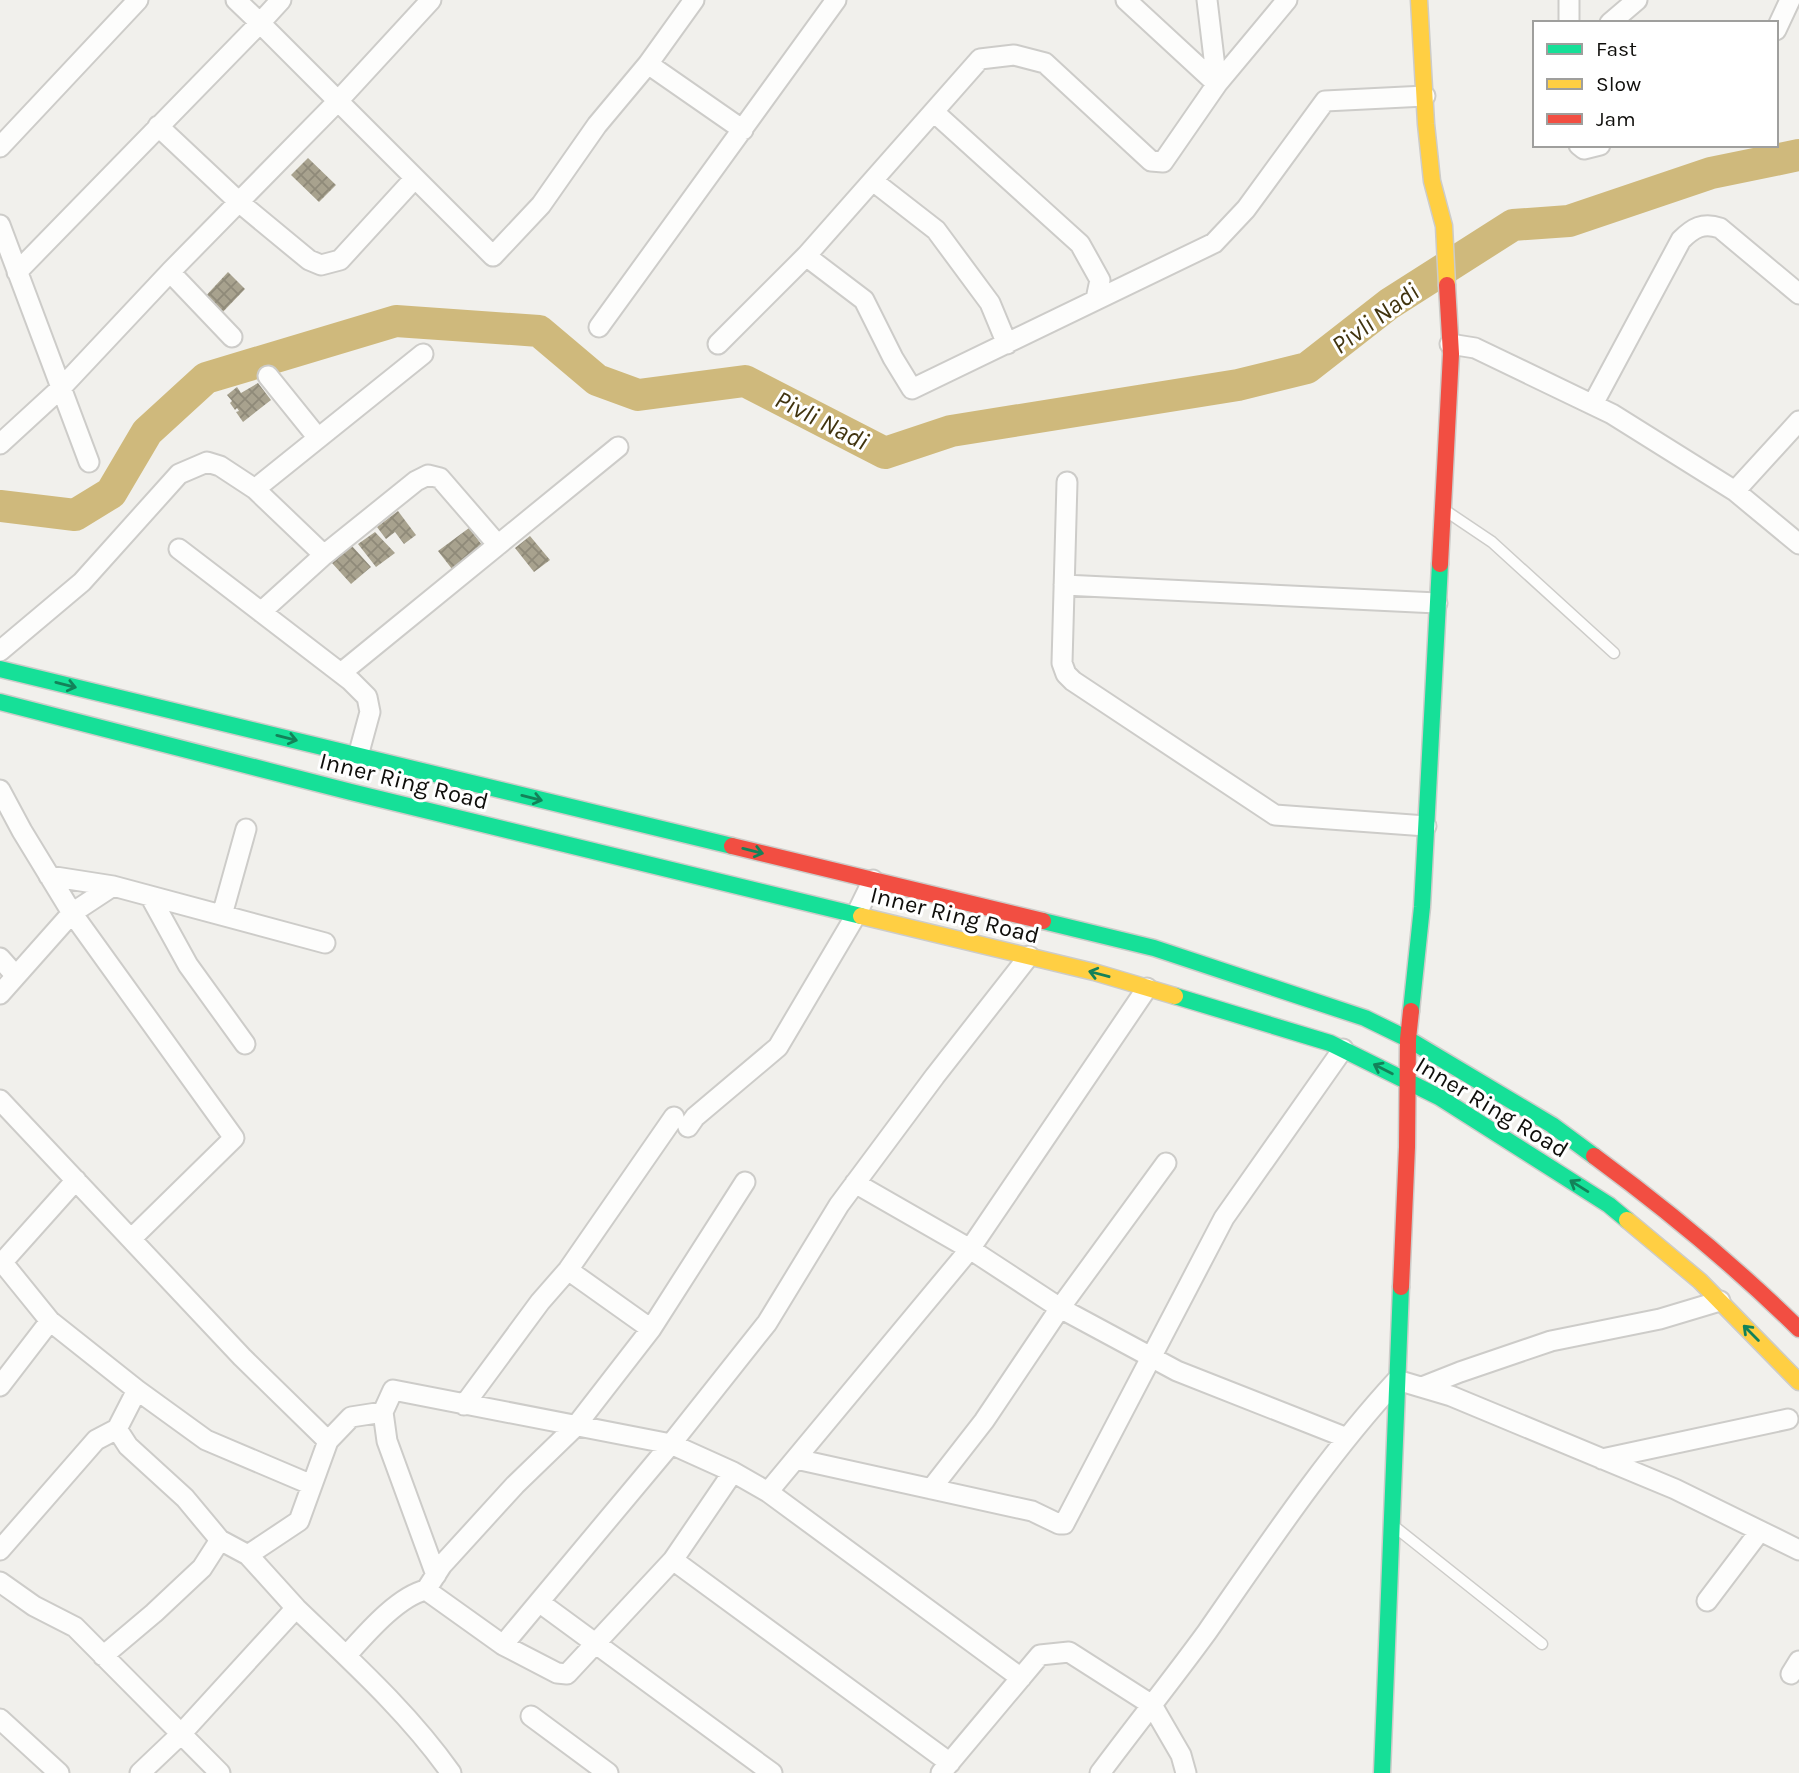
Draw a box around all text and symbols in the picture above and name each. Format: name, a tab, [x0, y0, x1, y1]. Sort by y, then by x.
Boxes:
legend	[1533, 21, 1778, 147]
text: Fast	[1596, 37, 1637, 61]
text: Slow	[1596, 72, 1641, 96]
text: Jam	[1596, 107, 1636, 131]
water label: Pivli Nadi	[1325, 276, 1425, 361]
water label: Pivli Nadi	[770, 384, 874, 457]
one-way arrow	[54, 679, 77, 692]
one-way arrow	[276, 733, 298, 746]
street label: Inner Ring Road	[317, 746, 491, 816]
one-way arrow	[520, 792, 543, 805]
one-way arrow	[742, 845, 764, 858]
street label: Inner Ring Road	[868, 880, 1042, 950]
one-way arrow	[1088, 967, 1110, 980]
street label: Inner Ring Road	[1411, 1050, 1573, 1164]
one-way arrow	[1374, 1062, 1394, 1076]
one-way arrow	[1569, 1178, 1589, 1192]
one-way arrow	[1743, 1325, 1760, 1342]

